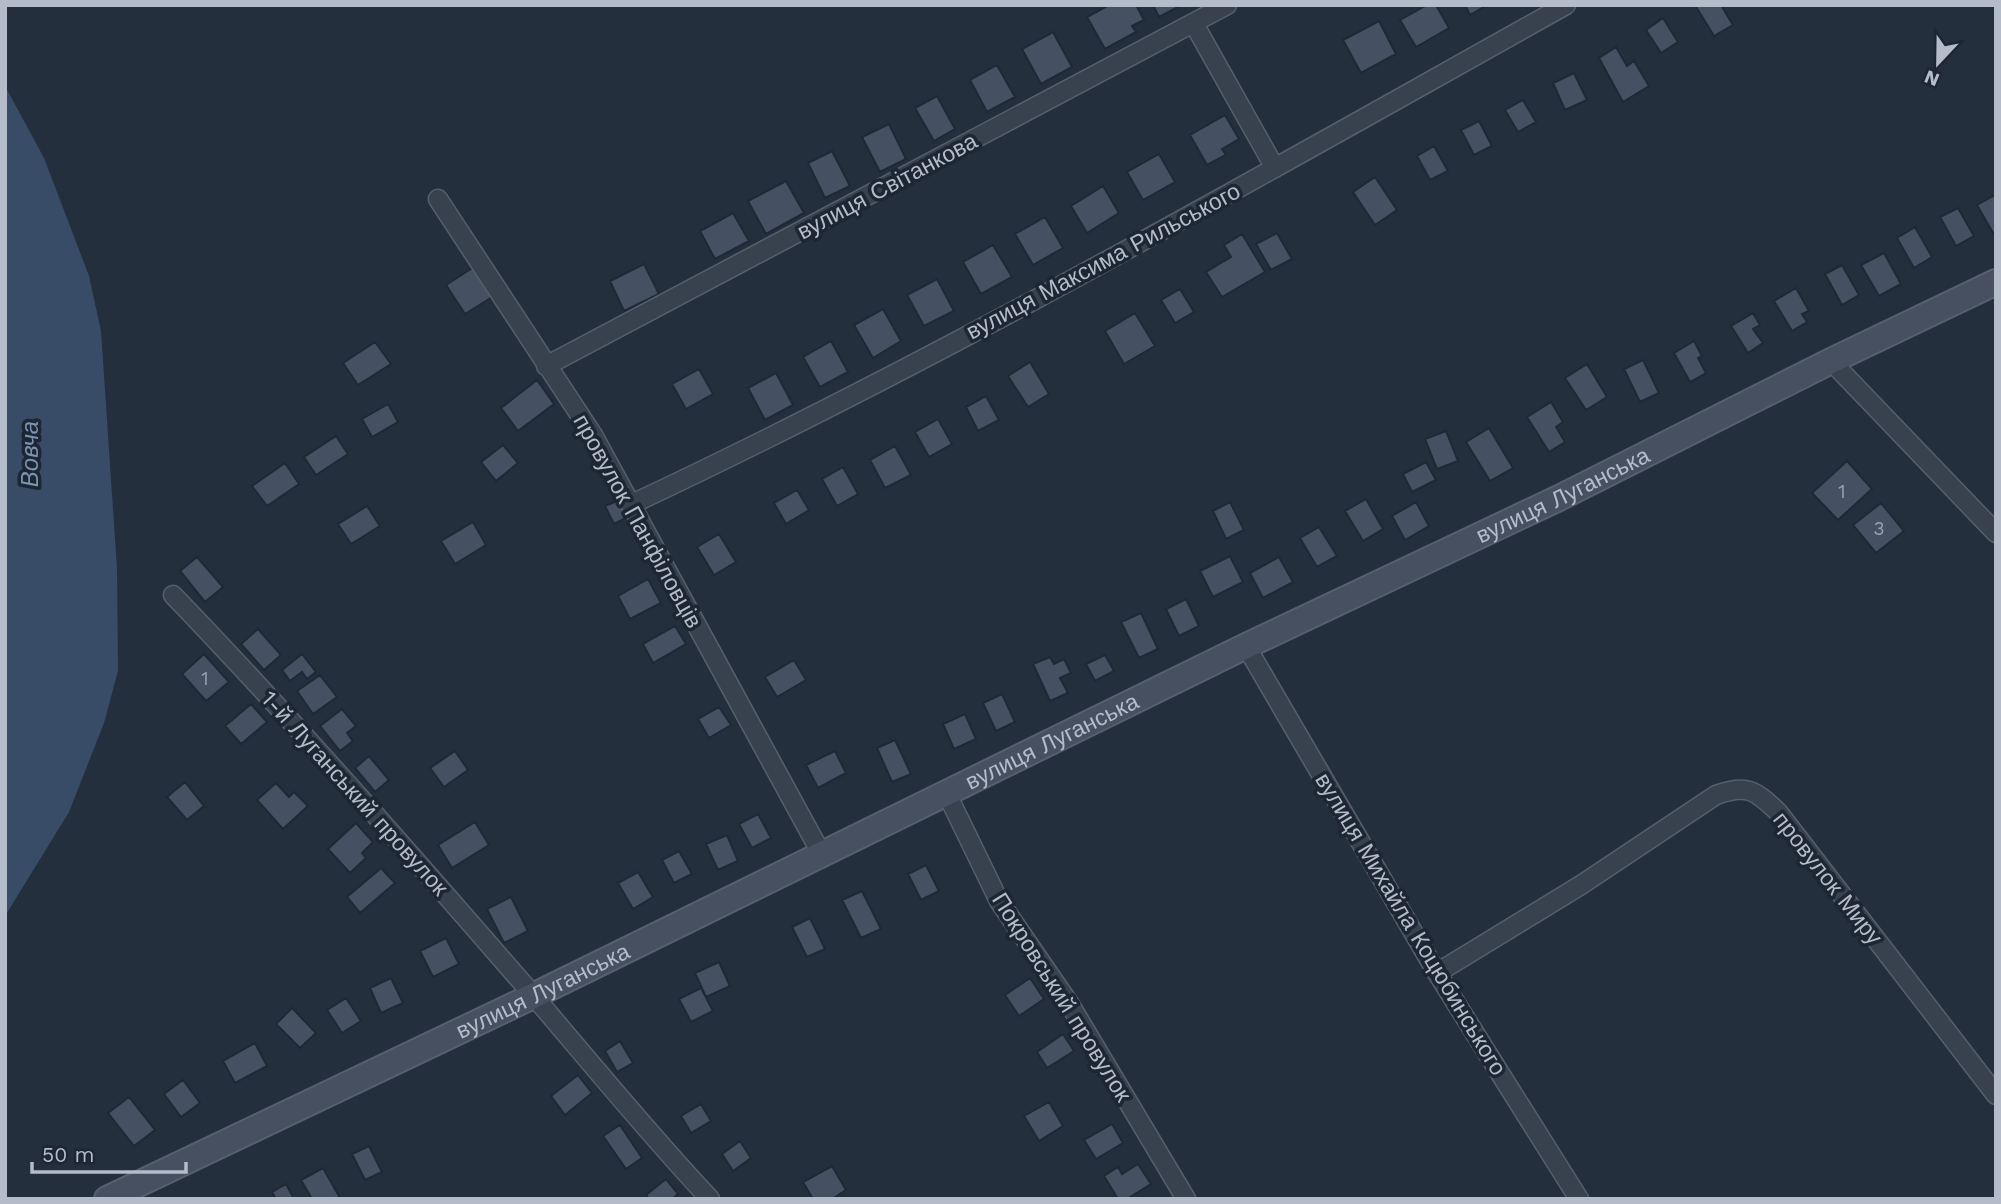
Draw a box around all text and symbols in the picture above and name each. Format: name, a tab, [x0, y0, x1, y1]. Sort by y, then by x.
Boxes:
north arrow	[1903, 28, 1973, 98]
text: N	[1921, 65, 1943, 92]
street label: вулиця Світанкова	[793, 127, 982, 245]
street label: вулиця Максима Рильського	[962, 178, 1245, 345]
street label: провулок Панфіловців	[567, 410, 708, 633]
water label: Вовча	[16, 421, 44, 487]
street label: вулиця Луганська	[1472, 442, 1654, 549]
house number: 1	[1838, 480, 1846, 503]
house number: 3	[1873, 517, 1885, 540]
house number: 1	[201, 667, 209, 690]
street label: 1-й Луганський провулок	[256, 685, 454, 902]
street label: вулиця Луганська	[961, 688, 1143, 796]
street label: вулиця Михайла Коцюбинського	[1309, 768, 1512, 1080]
street label: провулок Миру	[1767, 806, 1888, 951]
street label: Покровський провулок	[986, 888, 1137, 1108]
street label: вулиця Луганська	[452, 938, 634, 1045]
scale bar	[32, 1130, 186, 1174]
text: 50 m	[42, 1142, 94, 1167]

